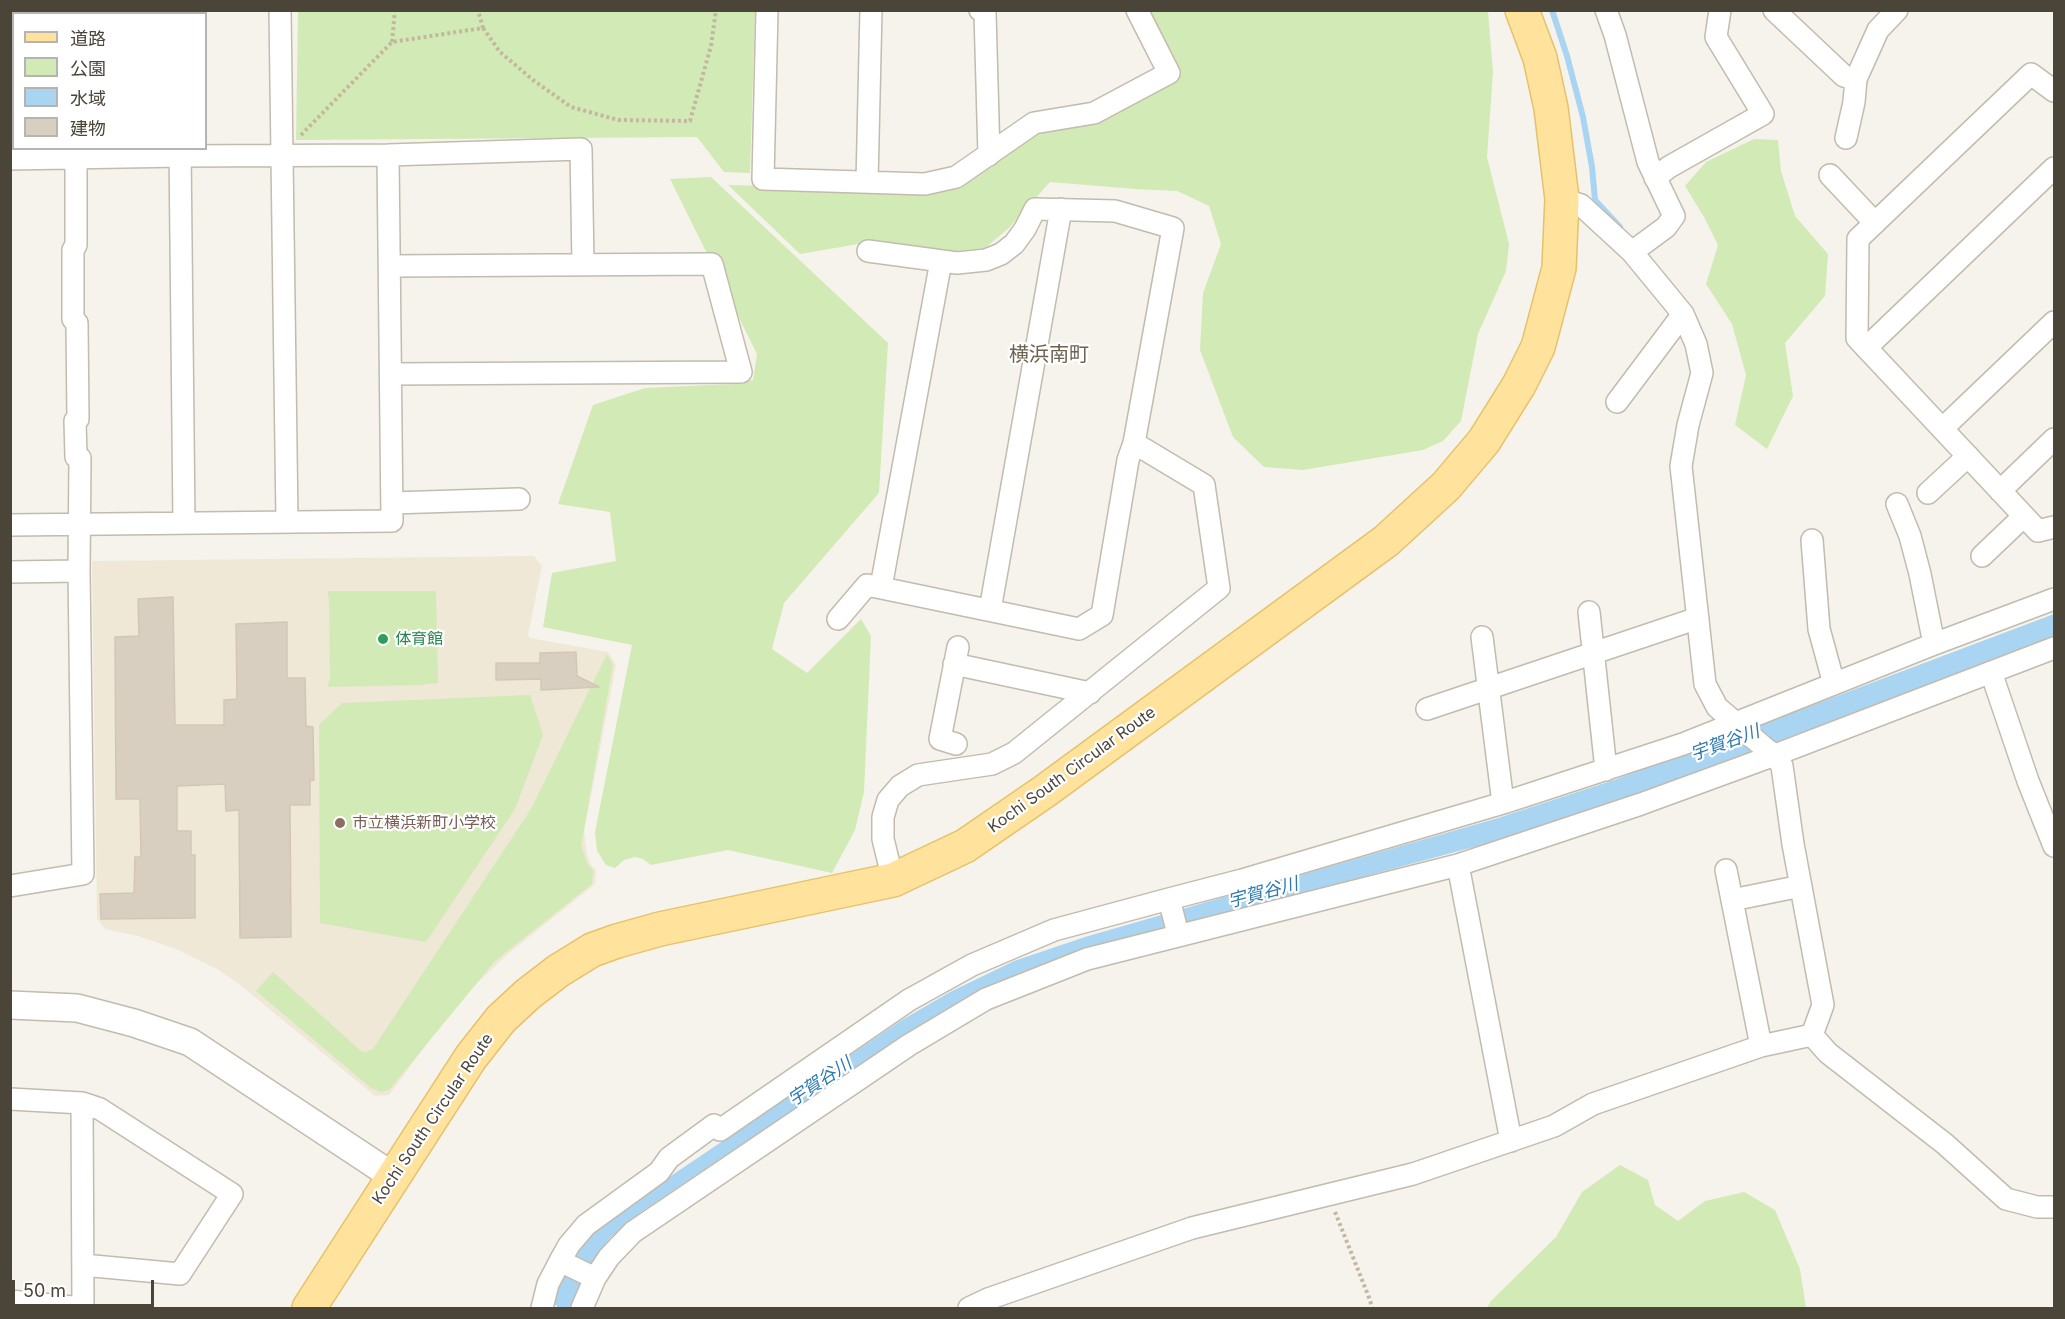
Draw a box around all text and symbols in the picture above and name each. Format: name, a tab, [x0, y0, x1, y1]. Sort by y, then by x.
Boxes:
legend	[12, 12, 207, 150]
text: 道路	[70, 28, 106, 49]
text: 公園	[70, 58, 106, 79]
text: 水域	[70, 88, 106, 109]
text: 建物	[70, 118, 106, 139]
district label: 横浜南町	[1009, 343, 1089, 367]
place label: 体育館	[395, 629, 443, 649]
marker: 体育館	[376, 632, 390, 646]
street label: Kochi South Circular Route	[985, 703, 1159, 837]
water label: 宇賀谷川	[1687, 721, 1763, 765]
place label: 市立横浜新町小学校	[352, 813, 496, 833]
marker: 市立横浜新町小学校	[333, 816, 347, 830]
water label: 宇賀谷川	[1225, 873, 1301, 913]
street label: Kochi South Circular Route	[369, 1030, 497, 1208]
water label: 宇賀谷川	[784, 1053, 856, 1111]
scale bar	[15, 1268, 158, 1306]
text: 50 m	[23, 1280, 66, 1301]

